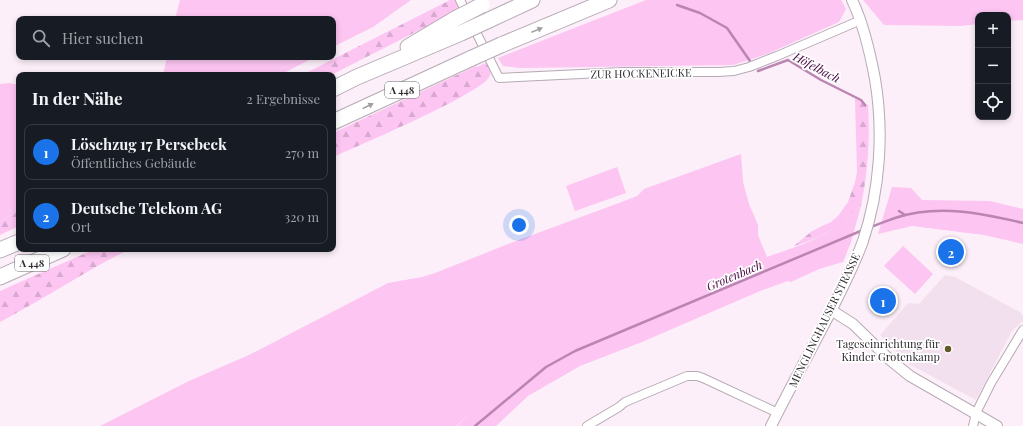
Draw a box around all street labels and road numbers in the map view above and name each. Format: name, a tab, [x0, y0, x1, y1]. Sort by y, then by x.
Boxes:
street label: ZUR HOCKENEICKE	[590, 65, 692, 81]
road number: A 448	[385, 82, 419, 98]
street label: MENGLINGHAUSER STRASSE	[785, 250, 863, 390]
road number: A 448	[15, 255, 49, 271]

